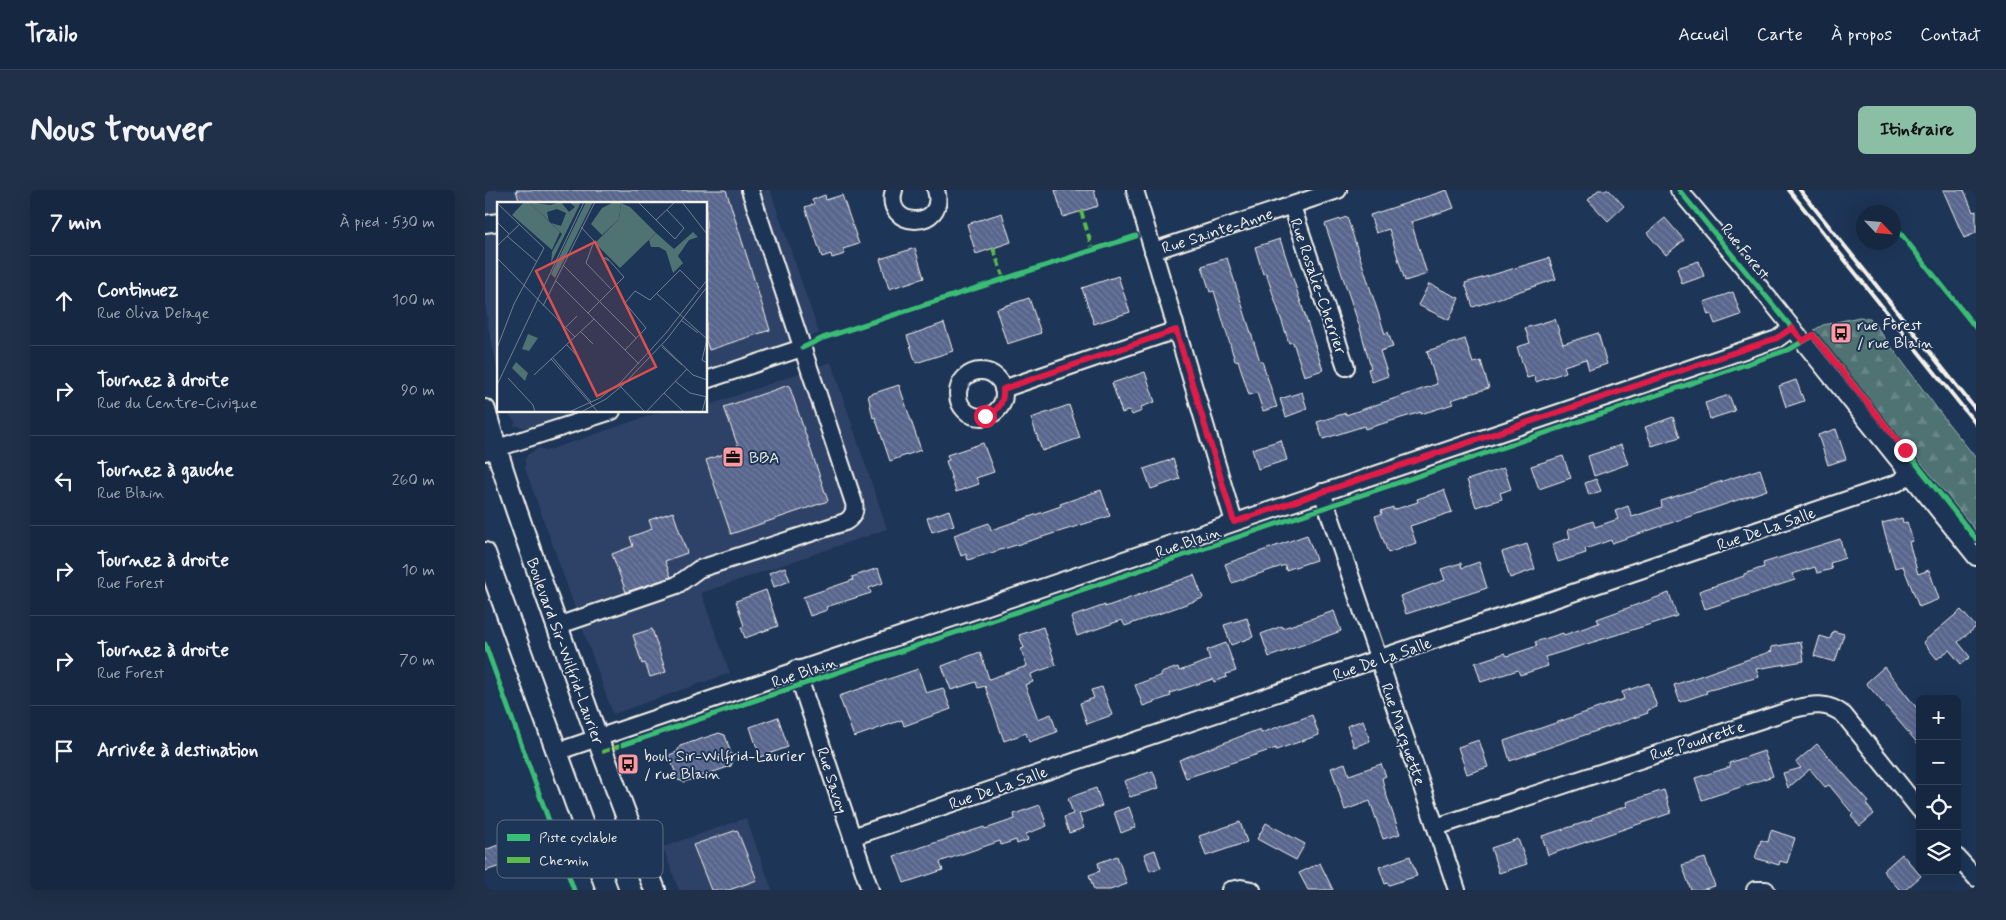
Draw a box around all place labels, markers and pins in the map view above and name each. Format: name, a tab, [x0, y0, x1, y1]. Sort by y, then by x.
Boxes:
place label: rue Forest / rue Blain	[1857, 315, 1934, 354]
bus stop icon: rue Forest / rue Blain	[1829, 321, 1853, 345]
office icon: BBA	[721, 445, 745, 469]
place label: BBA	[749, 448, 779, 469]
place label: boul. Sir-Wilfrid-Laurier / rue Blain	[644, 746, 806, 785]
bus stop icon: boul. Sir-Wilfrid-Laurier / rue Blain	[616, 752, 640, 776]

